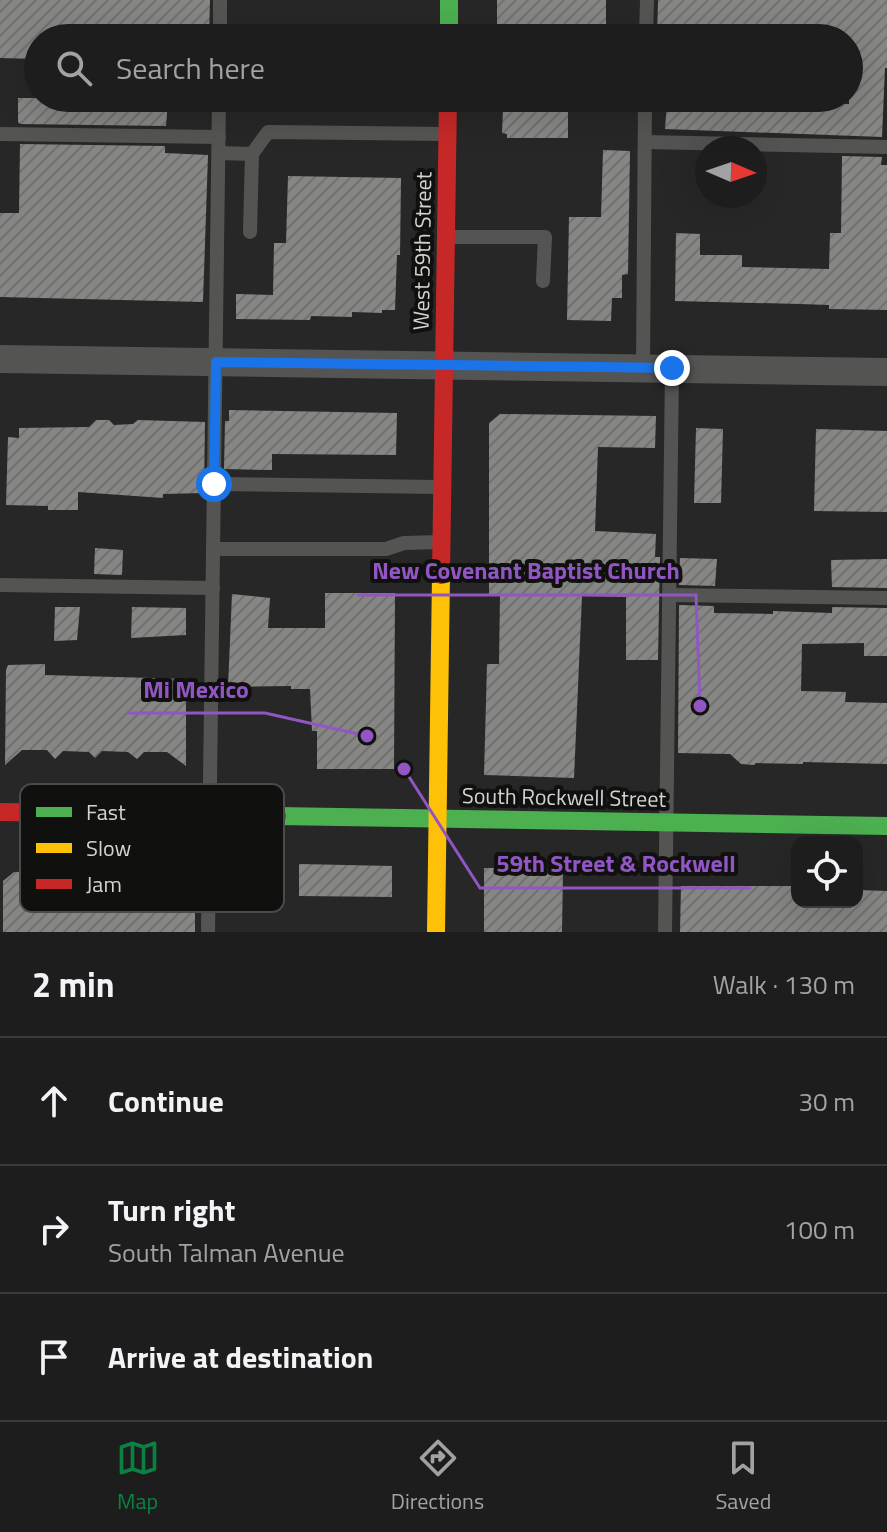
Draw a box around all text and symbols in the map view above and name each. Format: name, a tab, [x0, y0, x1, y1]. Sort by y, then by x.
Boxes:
search box	[24, 24, 863, 112]
text: Search here	[116, 45, 265, 91]
icon: search	[52, 46, 96, 90]
north arrow	[695, 136, 767, 208]
street label: West 59th Street	[404, 171, 440, 331]
route end	[654, 350, 690, 386]
route start	[196, 466, 232, 502]
callout: New Covenant Baptist Church	[357, 547, 696, 595]
text: New Covenant Baptist Church	[372, 552, 680, 588]
callout: Mi Mexico	[127, 665, 265, 713]
text: Mi Mexico	[143, 671, 249, 707]
street label: South Rockwell Street	[462, 778, 667, 816]
legend	[20, 784, 284, 912]
text: Fast	[86, 795, 126, 829]
text: Slow	[86, 831, 132, 865]
map controls	[791, 836, 863, 908]
button: locate	[791, 836, 863, 908]
callout: 59th Street & Rockwell	[480, 840, 751, 888]
text: 59th Street & Rockwell	[496, 845, 736, 881]
text: Jam	[86, 867, 122, 901]
text: 2 min	[32, 958, 115, 1010]
text: Walk · 130 m	[713, 965, 855, 1004]
text: Continue	[108, 1078, 224, 1124]
icon: ahead	[32, 1079, 76, 1123]
text: 30 m	[798, 1082, 855, 1121]
text: Turn right	[108, 1187, 236, 1233]
icon: right	[32, 1207, 76, 1251]
text: 100 m	[784, 1210, 855, 1249]
text: South Talman Avenue	[108, 1233, 345, 1272]
text: Arrive at destination	[108, 1334, 373, 1380]
icon: arrive	[32, 1335, 76, 1379]
tab: Map	[116, 1436, 160, 1518]
tab: Directions	[391, 1436, 484, 1518]
tab: Saved	[715, 1436, 771, 1518]

